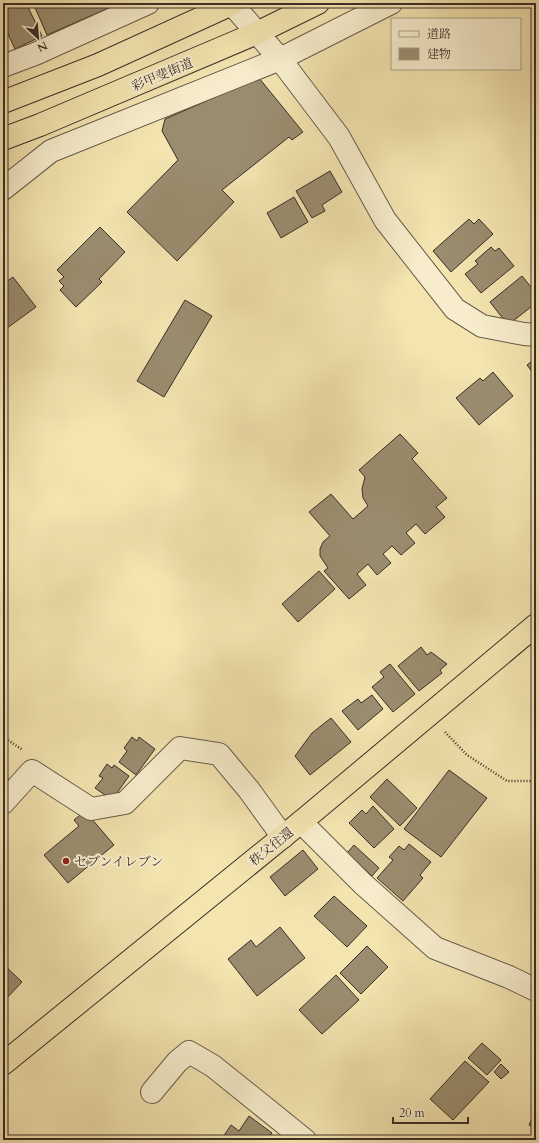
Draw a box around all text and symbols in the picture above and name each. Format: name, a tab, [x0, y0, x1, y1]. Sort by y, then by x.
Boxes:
north arrow	[18, 18, 58, 58]
legend	[391, 18, 521, 70]
text: 道路	[427, 26, 451, 42]
text: N	[34, 38, 50, 56]
text: 建物	[427, 46, 451, 62]
street label: 彩甲斐街道	[129, 54, 196, 96]
street label: 秩父往還	[246, 823, 298, 870]
place label: セブンイレブン	[74, 853, 163, 871]
marker: セブンイレブン	[61, 856, 71, 866]
scale bar	[393, 1099, 468, 1125]
text: 20 m	[399, 1105, 426, 1121]

